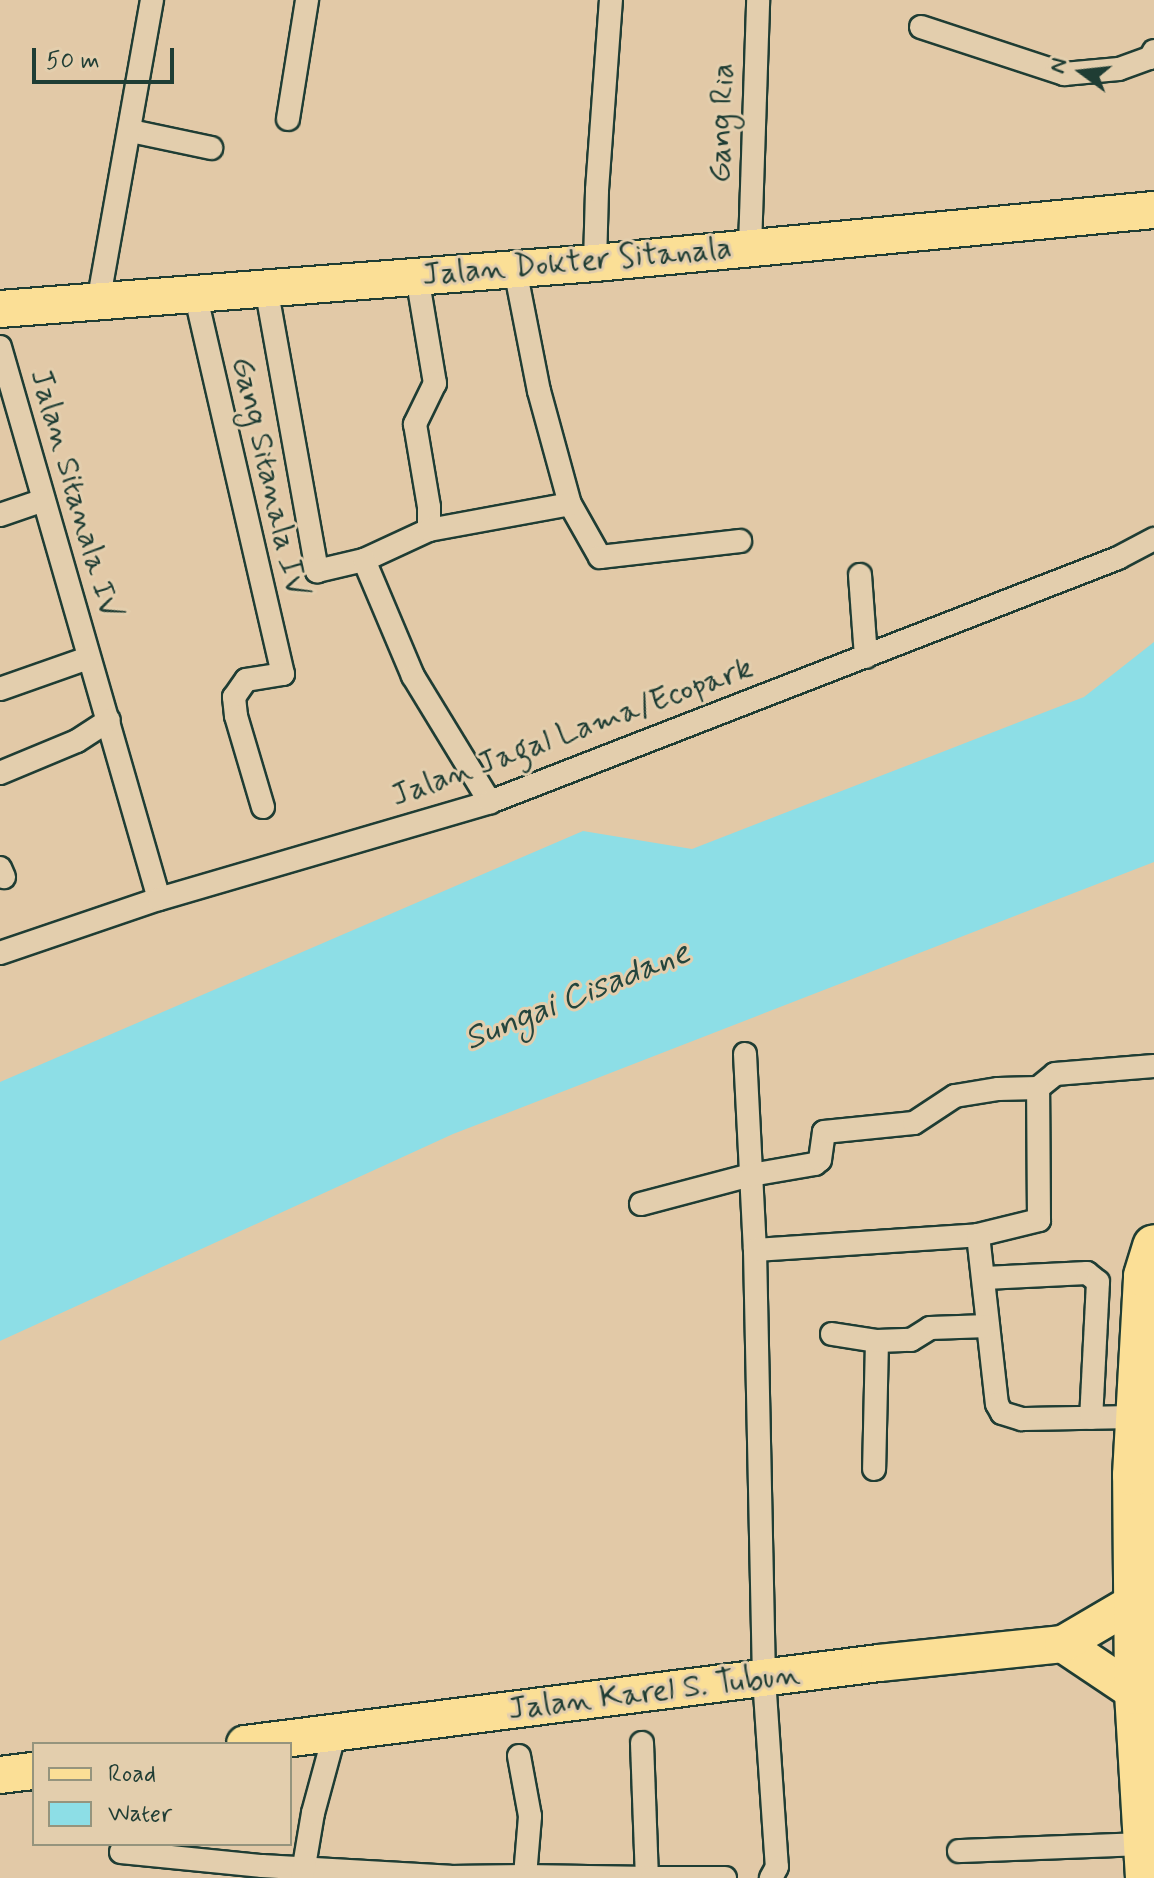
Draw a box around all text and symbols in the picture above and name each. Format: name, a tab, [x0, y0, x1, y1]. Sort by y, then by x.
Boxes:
scale bar	[36, 32, 178, 82]
north arrow	[1042, 32, 1122, 112]
text: 50 m	[46, 46, 100, 77]
text: N	[1043, 55, 1074, 76]
street label: Gang Ria	[701, 62, 743, 184]
street label: Jalan Dokter Sitanala	[417, 229, 737, 295]
street label: Gang Sitanala IV	[223, 354, 315, 600]
street label: Jalan Sitanala IV	[21, 365, 129, 623]
street label: Jalan Jagal Lama/Ecopark	[389, 650, 755, 814]
water label: Sungai Cisadane	[458, 932, 696, 1060]
street label: Jalan Karel S. Tubun	[507, 1655, 801, 1729]
legend	[32, 1742, 292, 1846]
text: Road	[108, 1759, 156, 1790]
text: Water	[108, 1799, 172, 1830]

